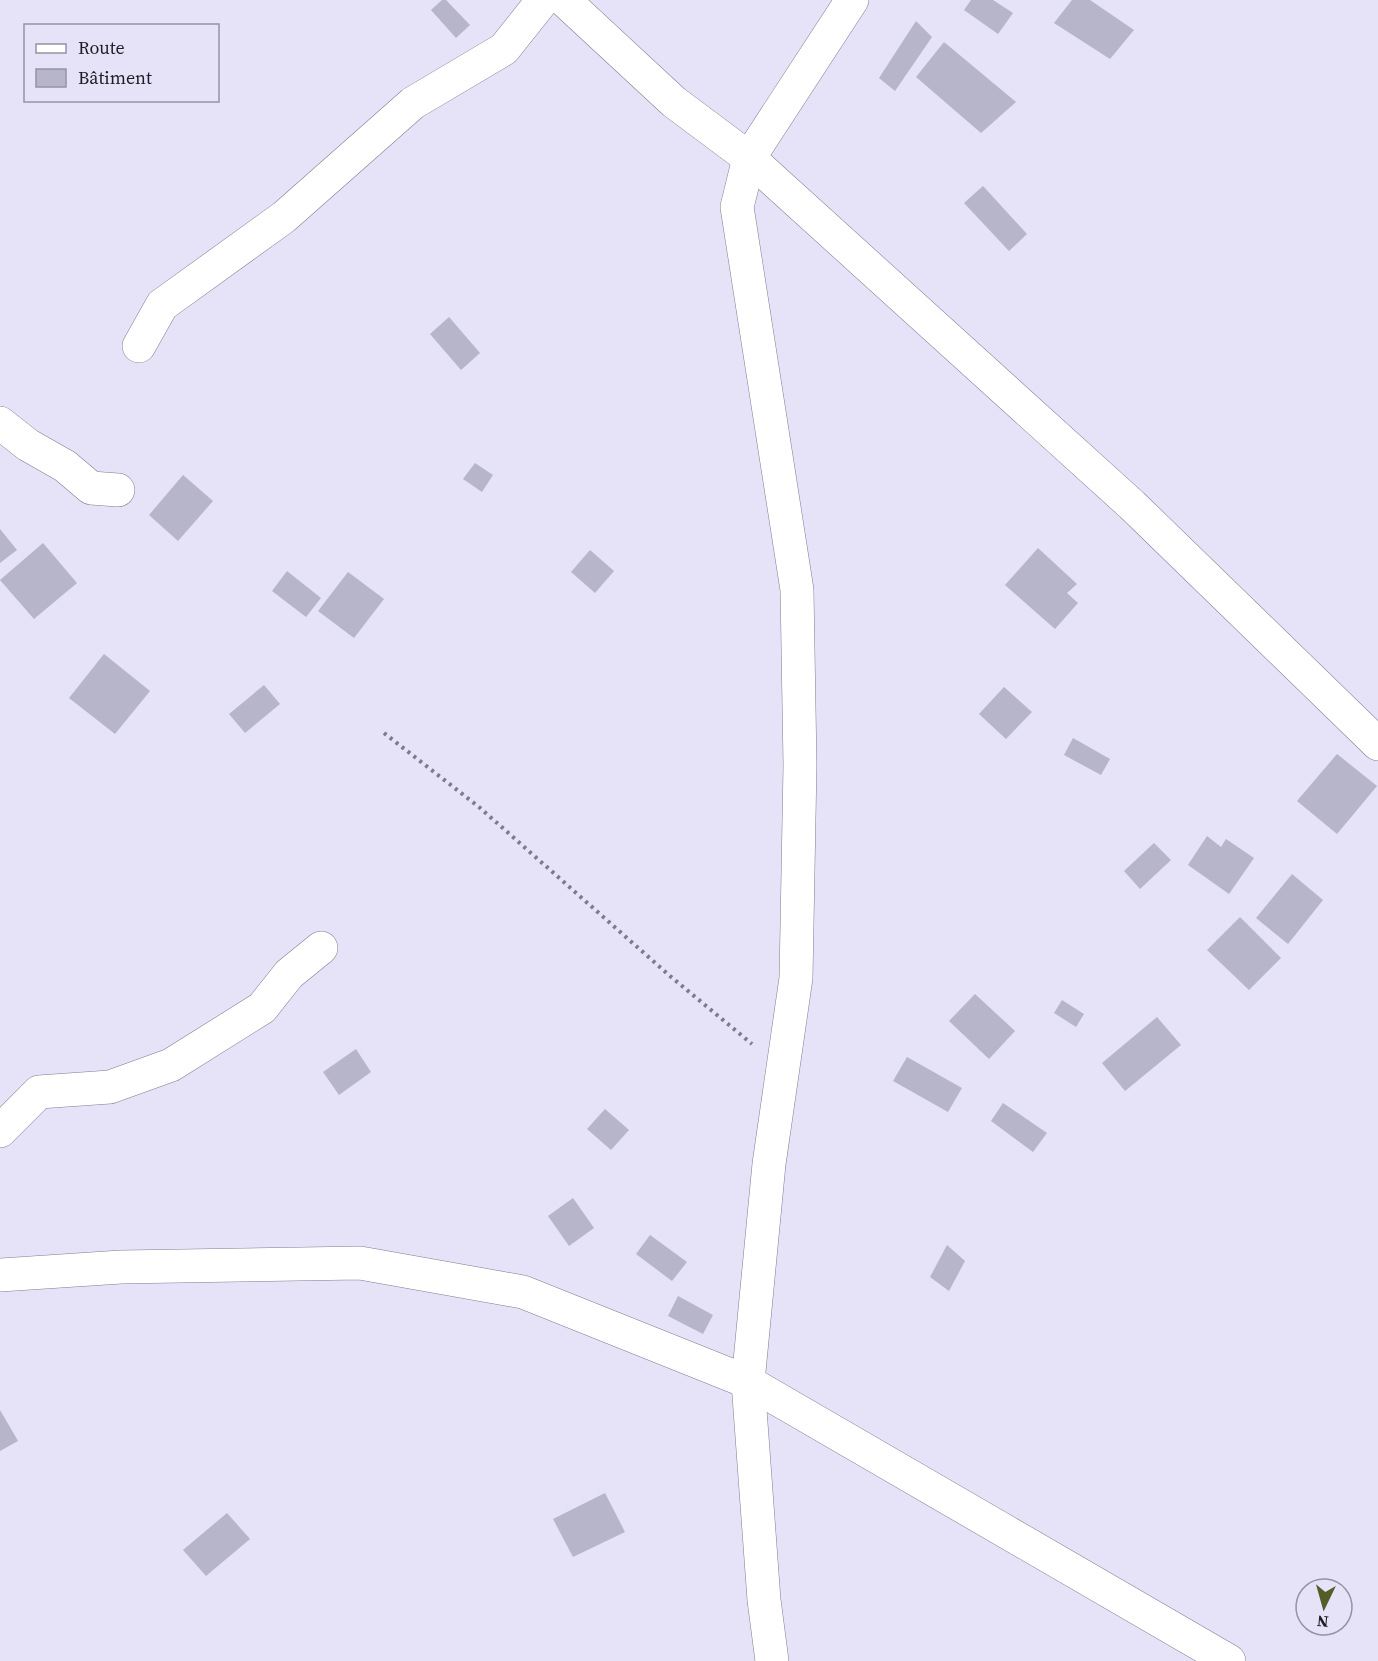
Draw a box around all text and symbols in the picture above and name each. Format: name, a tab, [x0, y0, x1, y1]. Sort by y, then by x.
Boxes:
legend	[24, 24, 219, 102]
text: Route	[78, 35, 125, 60]
text: Bâtiment	[78, 65, 152, 90]
north arrow	[1294, 1577, 1354, 1637]
text: N	[1316, 1610, 1329, 1633]

